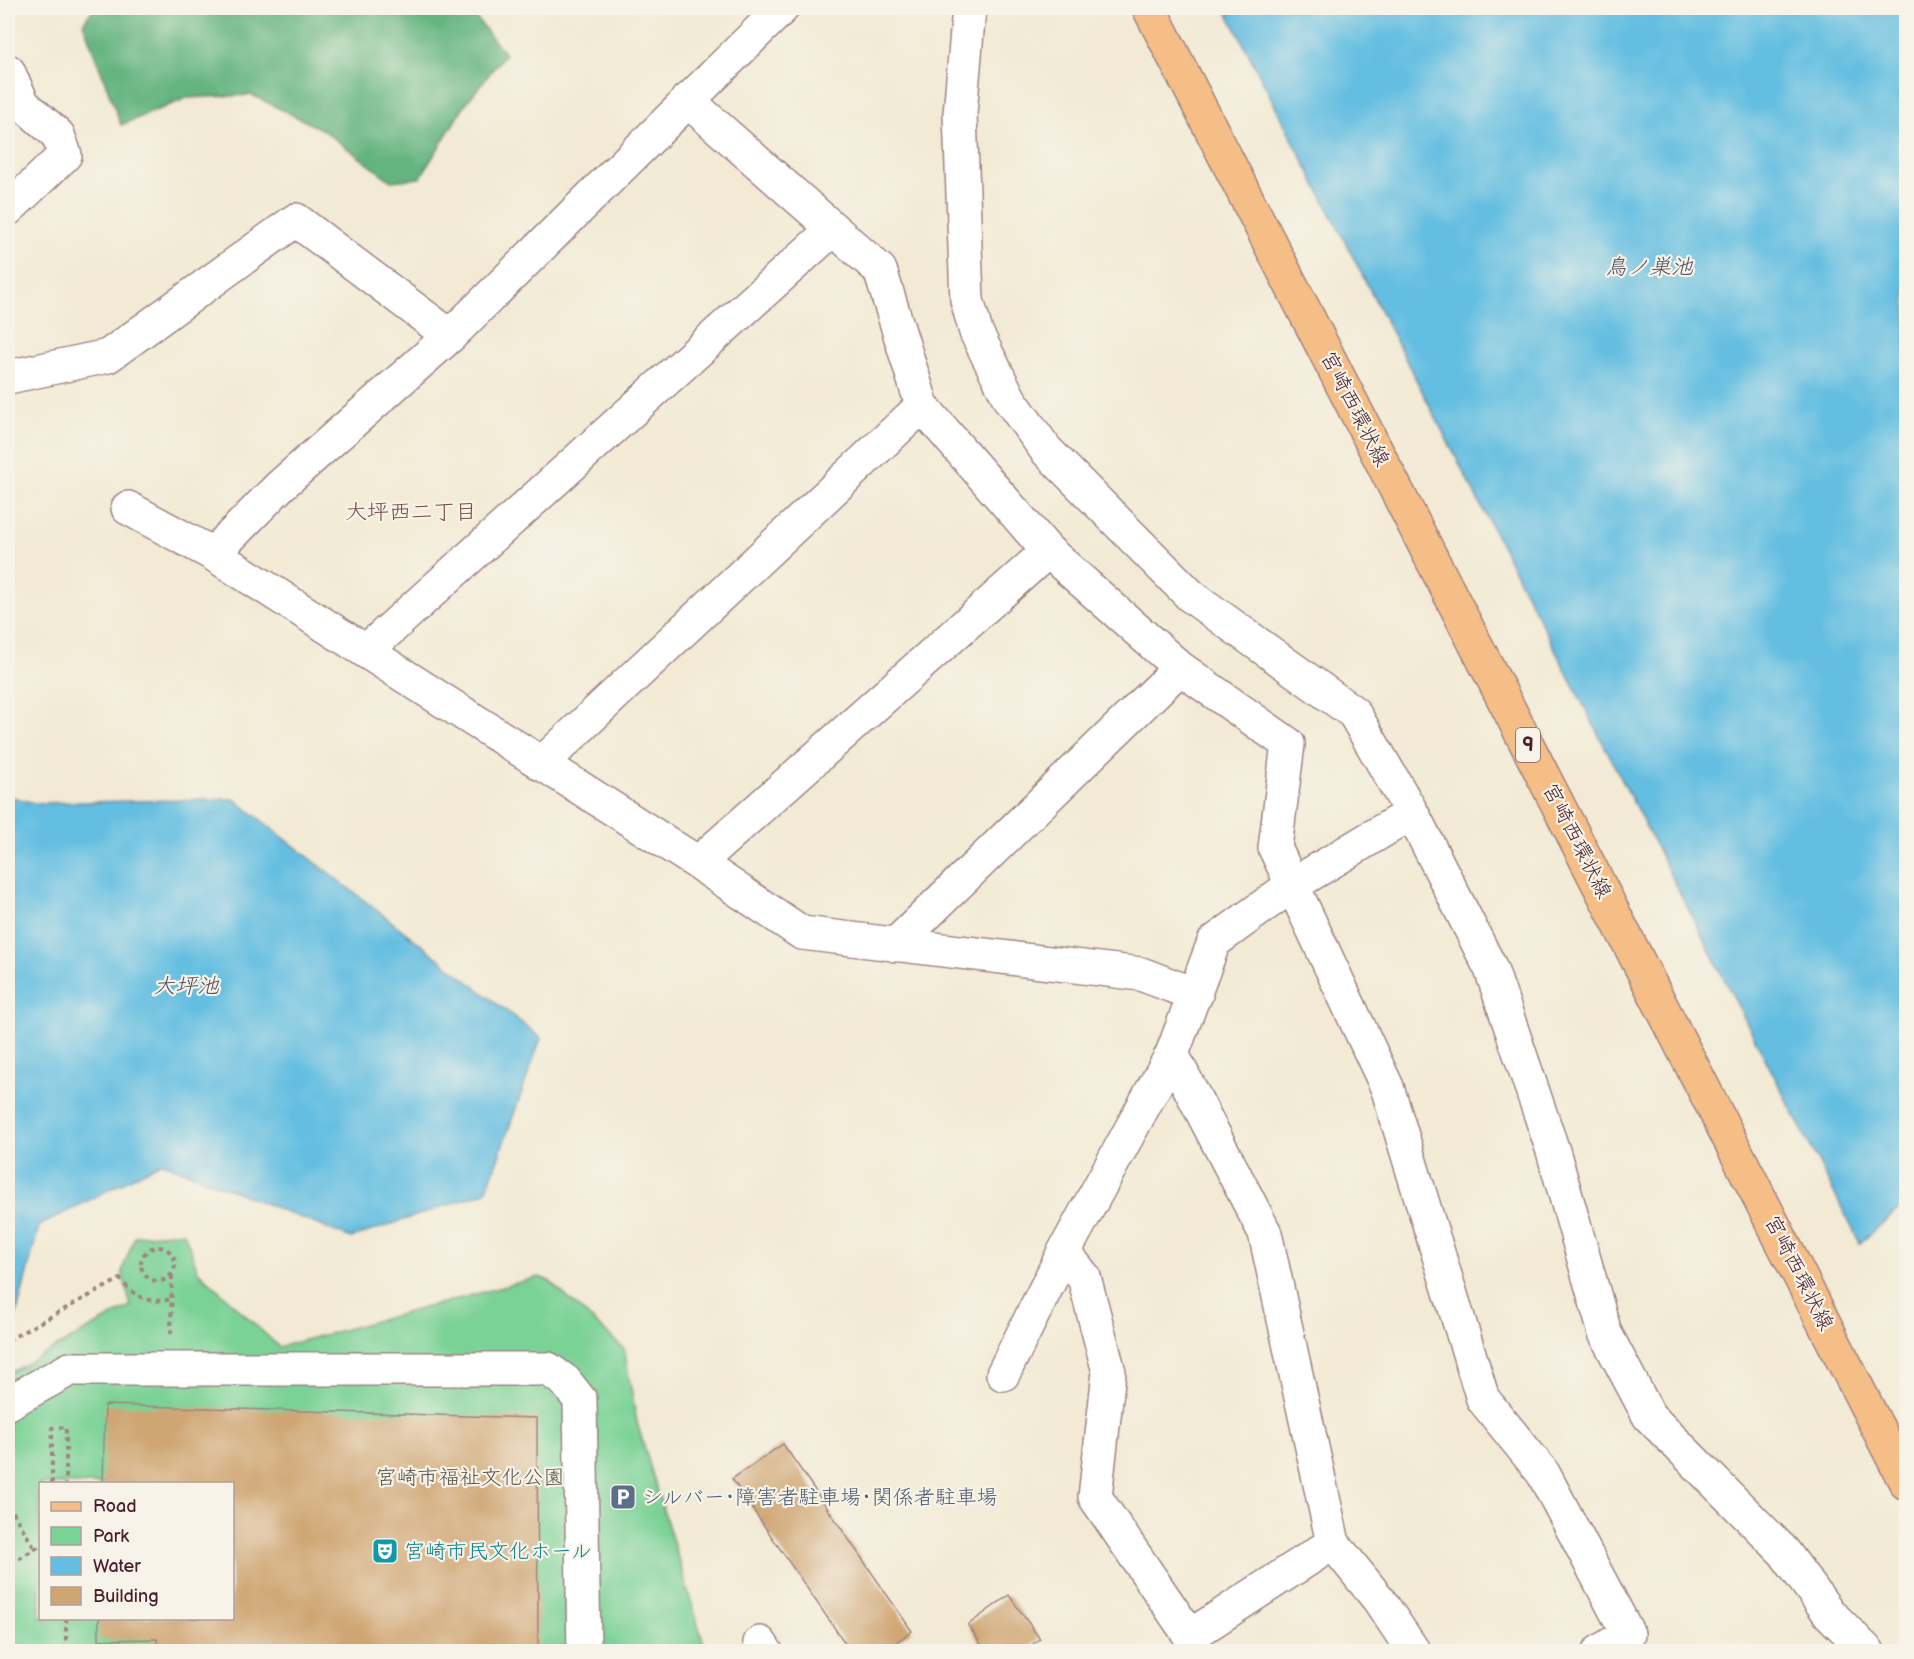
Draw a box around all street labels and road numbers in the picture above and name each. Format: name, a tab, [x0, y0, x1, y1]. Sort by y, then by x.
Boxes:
street label: 宮崎西環状線	[1315, 347, 1395, 471]
road number: 9	[1516, 728, 1540, 762]
street label: 宮崎西環状線	[1537, 779, 1617, 903]
street label: 宮崎西環状線	[1759, 1211, 1839, 1335]

